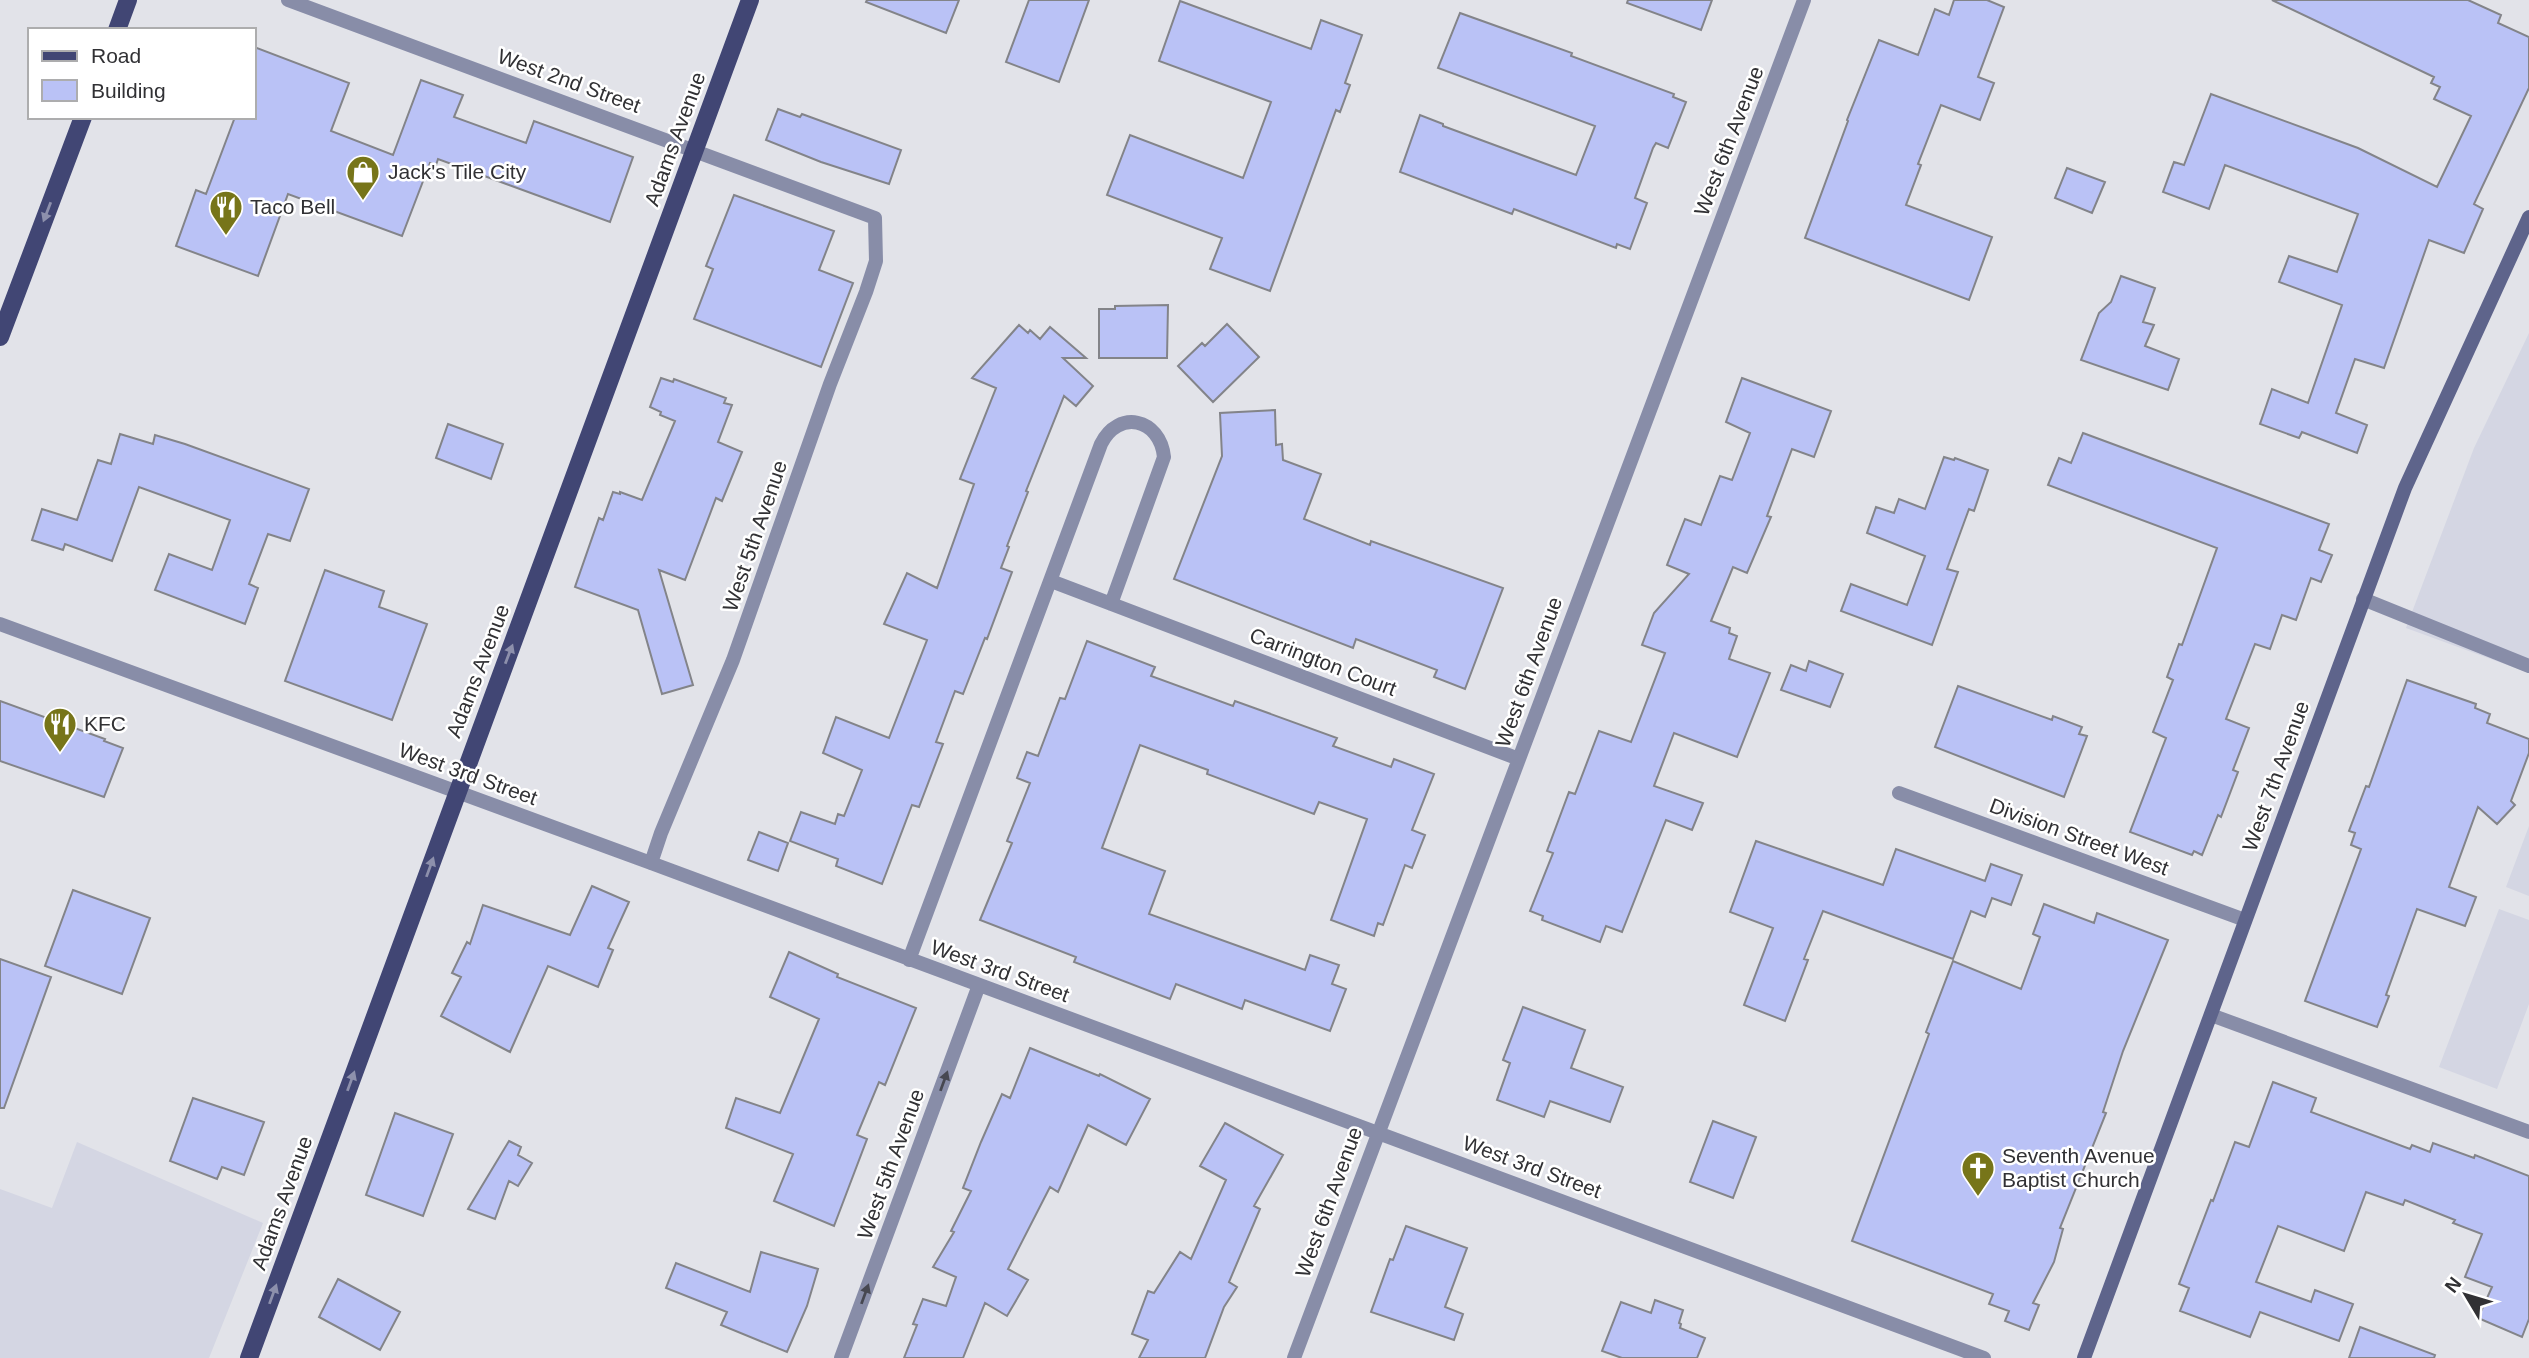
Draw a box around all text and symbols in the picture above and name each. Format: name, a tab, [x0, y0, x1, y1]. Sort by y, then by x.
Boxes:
legend	[28, 28, 256, 119]
text: Road	[91, 44, 141, 67]
street label: West 2nd Street	[495, 44, 644, 117]
street label: West 6th Avenue	[1689, 63, 1768, 219]
street label: Adams Avenue	[640, 69, 709, 209]
text: Building	[91, 79, 166, 102]
shop icon: Jack's Tile City	[344, 153, 382, 202]
place label: Jack's Tile City	[388, 160, 527, 183]
restaurant icon: Taco Bell	[207, 188, 245, 237]
place label: Taco Bell	[250, 195, 335, 218]
one-way arrow	[42, 202, 53, 223]
street label: West 5th Avenue	[718, 457, 791, 614]
street label: West 6th Avenue	[1491, 594, 1566, 750]
street label: Adams Avenue	[442, 601, 514, 741]
street label: Carrington Court	[1247, 623, 1400, 700]
one-way arrow	[504, 643, 515, 664]
street label: West 7th Avenue	[2238, 698, 2313, 854]
restaurant icon: KFC	[41, 705, 79, 754]
place label: KFC	[84, 712, 126, 735]
street label: West 3rd Street	[396, 738, 541, 809]
street label: Division Street West	[1987, 793, 2172, 880]
one-way arrow	[424, 857, 435, 878]
street label: West 3rd Street	[928, 935, 1073, 1006]
one-way arrow	[346, 1070, 357, 1091]
one-way arrow	[939, 1070, 950, 1091]
street label: West 5th Avenue	[853, 1086, 928, 1242]
street label: West 6th Avenue	[1291, 1124, 1366, 1280]
street label: West 3rd Street	[1460, 1131, 1605, 1202]
street label: Adams Avenue	[247, 1133, 316, 1273]
place label: Seventh Avenue Baptist Church	[2002, 1144, 2155, 1191]
church icon: Seventh Avenue Baptist Church	[1959, 1149, 1997, 1198]
north arrow	[2431, 1260, 2501, 1330]
text: N	[2440, 1273, 2465, 1297]
one-way arrow	[860, 1283, 871, 1304]
one-way arrow	[267, 1284, 278, 1305]

